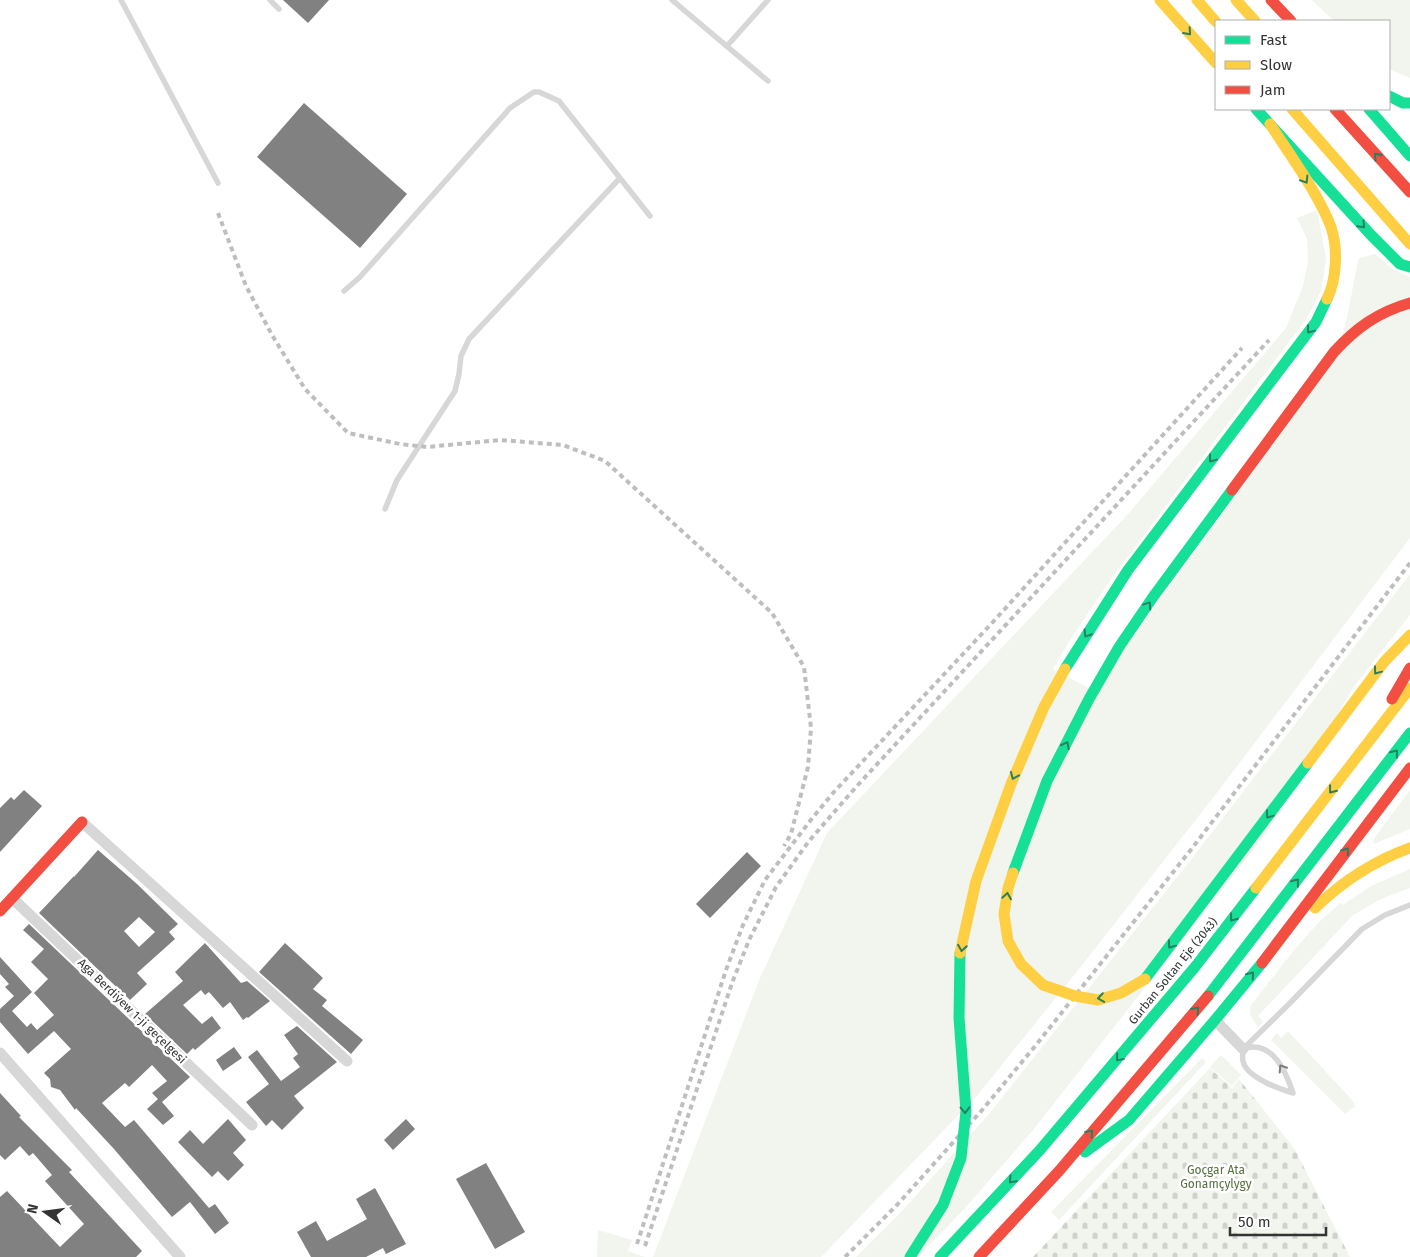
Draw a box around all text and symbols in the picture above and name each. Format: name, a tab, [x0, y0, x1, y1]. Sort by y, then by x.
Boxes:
legend	[1215, 20, 1390, 110]
one-way arrow	[1182, 26, 1191, 35]
text: Fast	[1260, 31, 1287, 49]
text: Slow	[1260, 56, 1292, 74]
text: Jam	[1260, 81, 1286, 99]
one-way arrow	[1374, 152, 1383, 161]
one-way arrow	[1299, 175, 1308, 184]
one-way arrow	[1356, 219, 1365, 228]
one-way arrow	[1307, 324, 1316, 334]
one-way arrow	[1209, 453, 1218, 463]
one-way arrow	[1142, 601, 1151, 611]
one-way arrow	[1084, 629, 1094, 638]
one-way arrow	[1375, 665, 1383, 674]
one-way arrow	[1059, 741, 1070, 750]
one-way arrow	[1389, 750, 1397, 759]
one-way arrow	[1010, 771, 1021, 780]
one-way arrow	[1330, 784, 1338, 793]
one-way arrow	[1266, 809, 1275, 819]
one-way arrow	[1341, 848, 1349, 857]
one-way arrow	[1290, 879, 1298, 888]
one-way arrow	[1002, 892, 1012, 900]
one-way arrow	[1230, 912, 1239, 922]
street label: Gurban Soltan Eje (2043)	[1126, 915, 1220, 1027]
one-way arrow	[1169, 939, 1177, 948]
one-way arrow	[957, 944, 967, 952]
street label: Aga Berdiýew 1-ji geçelgesi	[75, 956, 189, 1066]
one-way arrow	[1246, 972, 1254, 981]
one-way arrow	[1096, 992, 1104, 1003]
one-way arrow	[1190, 1007, 1198, 1016]
one-way arrow	[1117, 1052, 1125, 1061]
one-way arrow	[1279, 1065, 1288, 1074]
one-way arrow	[960, 1106, 970, 1114]
one-way arrow	[1085, 1130, 1094, 1139]
park label: Goçgar Ata Gonamçylygy	[1180, 1163, 1252, 1191]
one-way arrow	[1009, 1174, 1018, 1183]
north arrow	[20, 1187, 70, 1237]
text: N	[23, 1202, 42, 1216]
scale bar	[1230, 1204, 1326, 1236]
text: 50 m	[1238, 1213, 1271, 1231]

